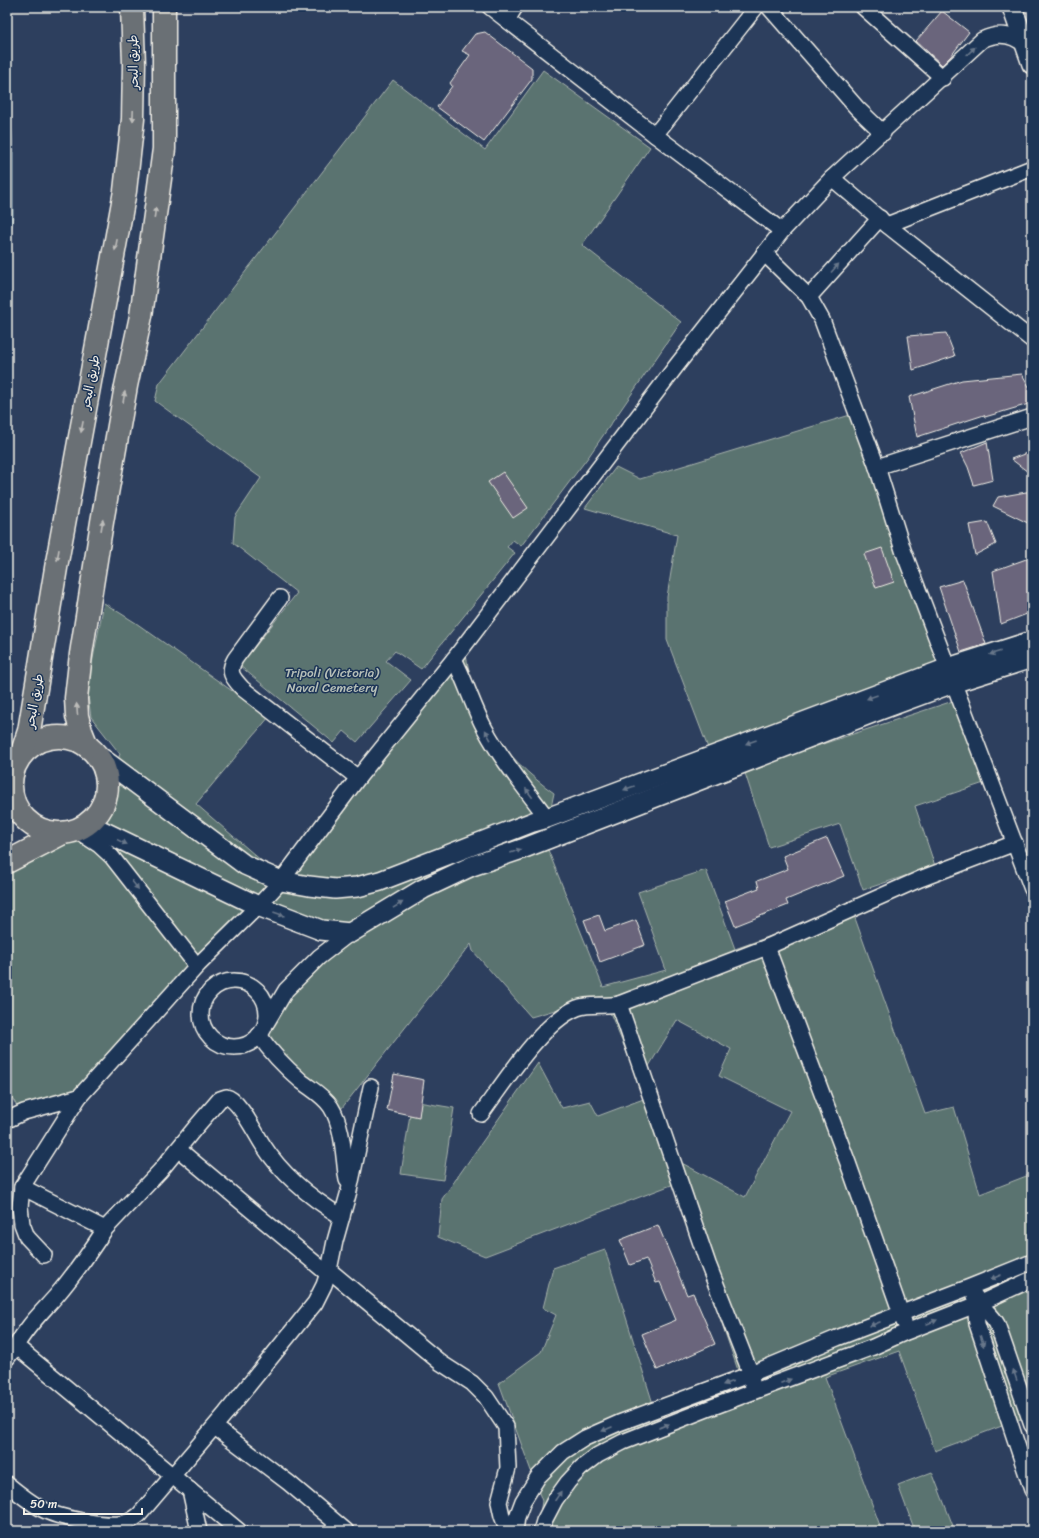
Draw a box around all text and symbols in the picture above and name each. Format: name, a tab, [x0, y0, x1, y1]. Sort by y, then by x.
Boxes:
street label: طريق البحر	[121, 34, 145, 91]
one-way arrow	[966, 46, 976, 56]
one-way arrow	[130, 110, 137, 122]
one-way arrow	[152, 207, 159, 220]
one-way arrow	[112, 238, 118, 251]
one-way arrow	[830, 263, 840, 273]
street label: طريق البحر	[73, 353, 107, 412]
one-way arrow	[121, 391, 127, 403]
one-way arrow	[78, 421, 84, 434]
one-way arrow	[99, 519, 105, 531]
one-way arrow	[55, 549, 61, 561]
one-way arrow	[989, 650, 1001, 656]
park label: Tripoli (Victoria) Naval Cemetery	[285, 661, 380, 699]
street label: طريق البحر	[18, 672, 50, 731]
one-way arrow	[866, 694, 878, 700]
one-way arrow	[73, 703, 80, 715]
one-way arrow	[485, 729, 492, 741]
one-way arrow	[744, 740, 756, 746]
one-way arrow	[622, 785, 634, 791]
one-way arrow	[525, 787, 533, 798]
one-way arrow	[117, 839, 128, 845]
one-way arrow	[510, 848, 522, 854]
one-way arrow	[131, 880, 139, 891]
one-way arrow	[392, 901, 404, 908]
one-way arrow	[273, 911, 285, 917]
one-way arrow	[990, 1273, 1002, 1280]
one-way arrow	[927, 1318, 939, 1324]
one-way arrow	[868, 1321, 880, 1327]
one-way arrow	[980, 1336, 986, 1348]
one-way arrow	[1012, 1369, 1018, 1381]
one-way arrow	[780, 1377, 792, 1383]
one-way arrow	[722, 1380, 734, 1386]
one-way arrow	[659, 1423, 671, 1429]
one-way arrow	[600, 1426, 612, 1432]
scale bar	[24, 1490, 142, 1516]
one-way arrow	[554, 1491, 562, 1501]
text: 50 m	[30, 1493, 57, 1515]

